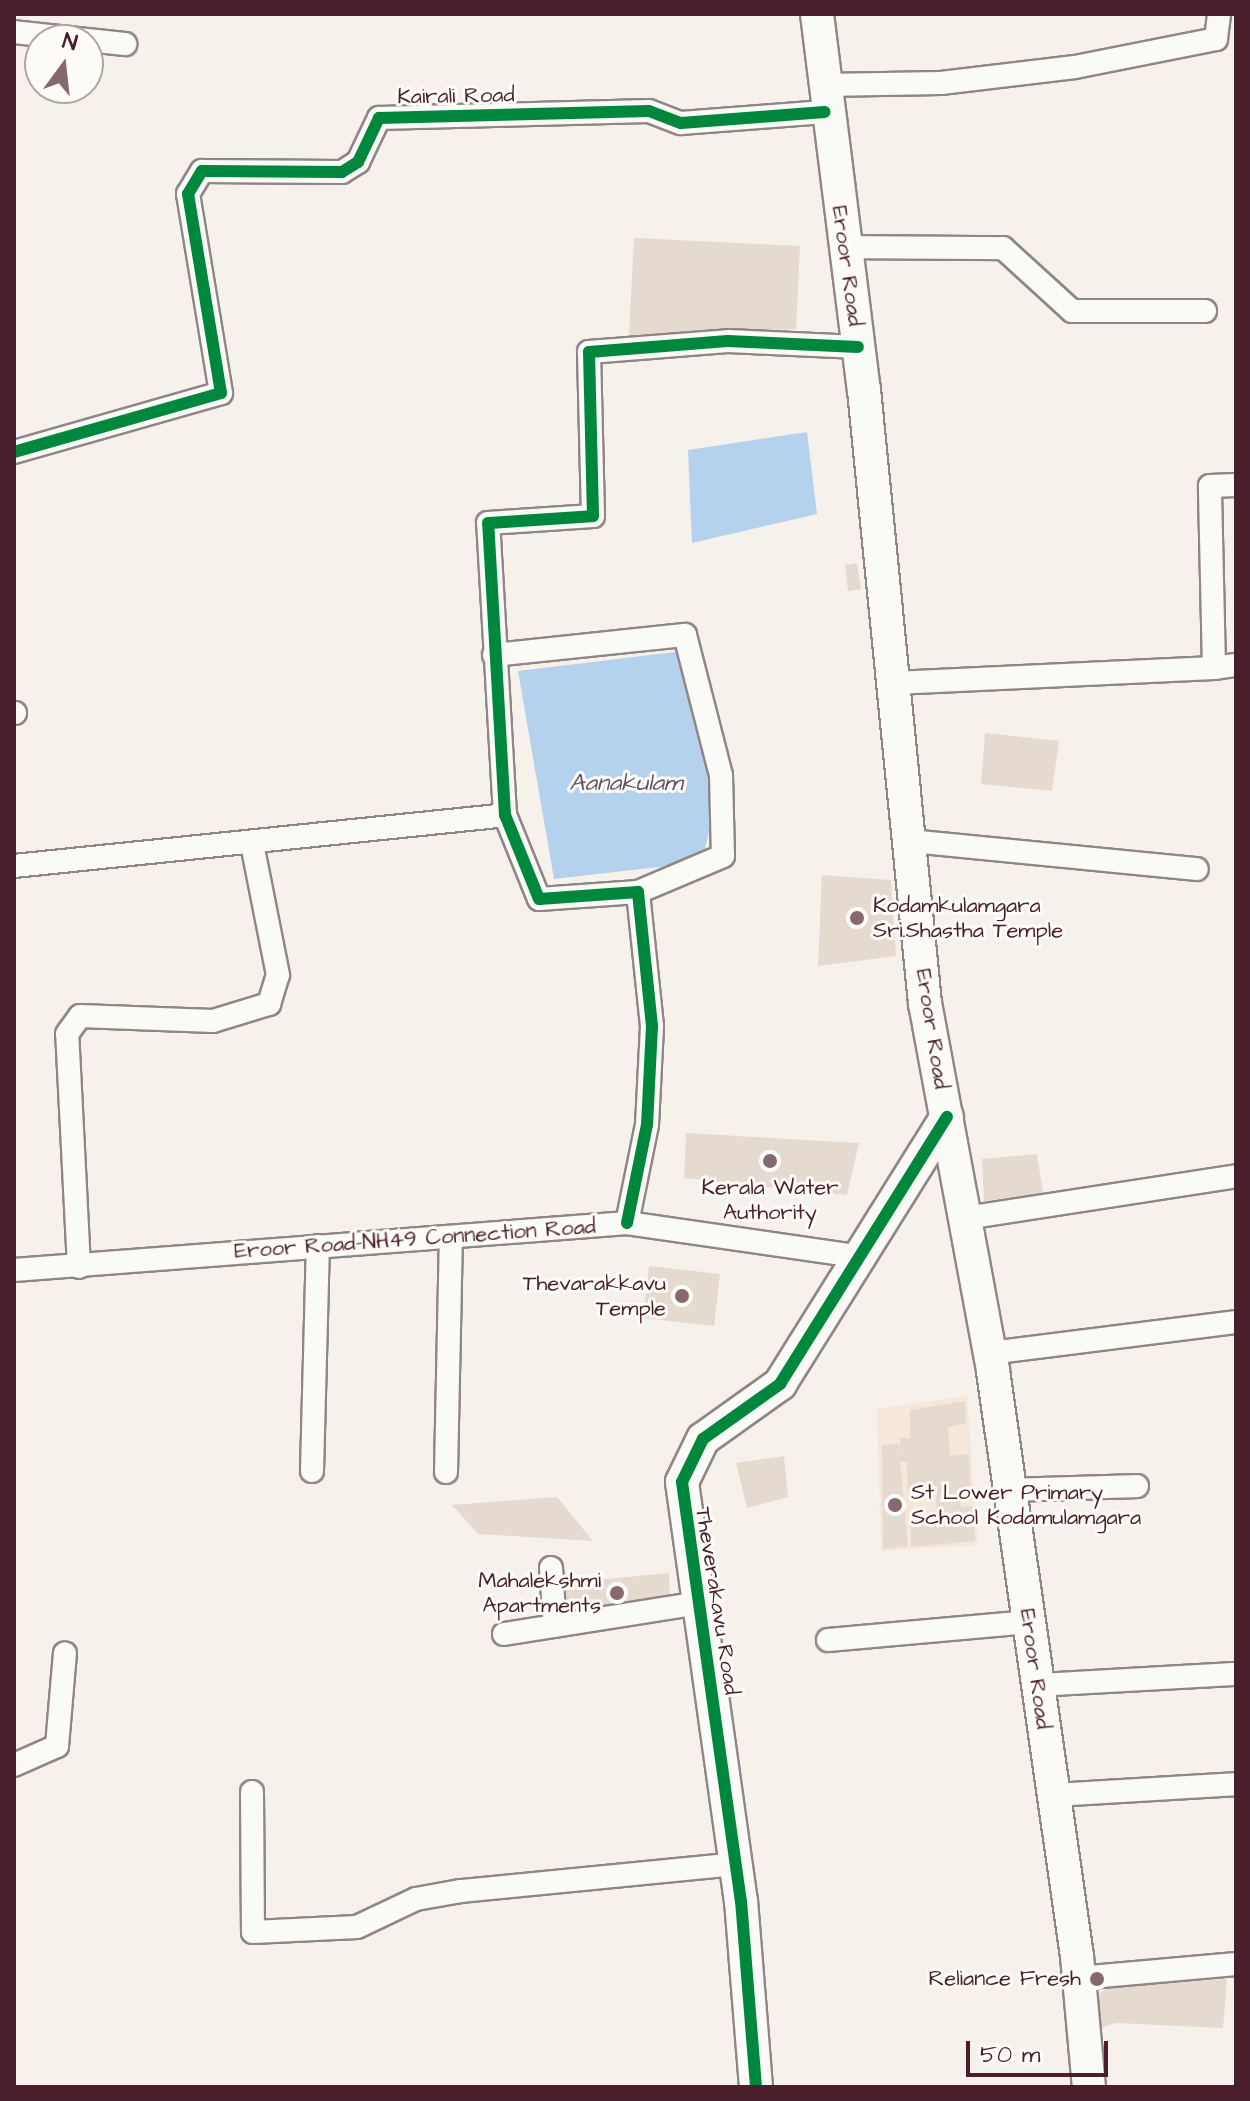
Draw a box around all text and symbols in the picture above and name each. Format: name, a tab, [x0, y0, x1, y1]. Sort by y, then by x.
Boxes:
north arrow	[24, 24, 104, 104]
text: N	[59, 26, 80, 59]
street label: Kairali Road	[397, 82, 515, 110]
street label: Eroor Road	[825, 204, 869, 328]
water label: Aanakulam	[569, 770, 683, 798]
place label: Kodamkulamgara Sri.Shastha Temple	[873, 892, 1063, 944]
marker: Kodamkulamgara Sri.Shastha Temple	[848, 909, 866, 927]
street label: Eroor Road	[909, 967, 955, 1091]
marker: Kerala Water Authority	[761, 1152, 779, 1170]
place label: Kerala Water Authority	[702, 1174, 838, 1226]
street label: Eroor Road-NH49 Connection Road	[233, 1213, 597, 1265]
place label: Thevarakkavu Temple	[523, 1270, 666, 1322]
marker: Thevarakkavu Temple	[673, 1287, 691, 1305]
place label: St Lower Primary School Kodamulamgara	[911, 1479, 1141, 1530]
marker: St Lower Primary School Kodamulamgara	[886, 1496, 904, 1514]
street label: Theverakavu Road	[689, 1505, 745, 1697]
place label: Mahalekshmi Apartments	[478, 1567, 601, 1618]
marker: Mahalekshmi Apartments	[608, 1584, 626, 1602]
street label: Eroor Road	[1013, 1607, 1057, 1731]
place label: Reliance Fresh	[929, 1966, 1081, 1992]
marker: Reliance Fresh	[1088, 1970, 1106, 1988]
scale bar	[970, 2025, 1112, 2075]
text: 50 m	[980, 2038, 1040, 2072]

